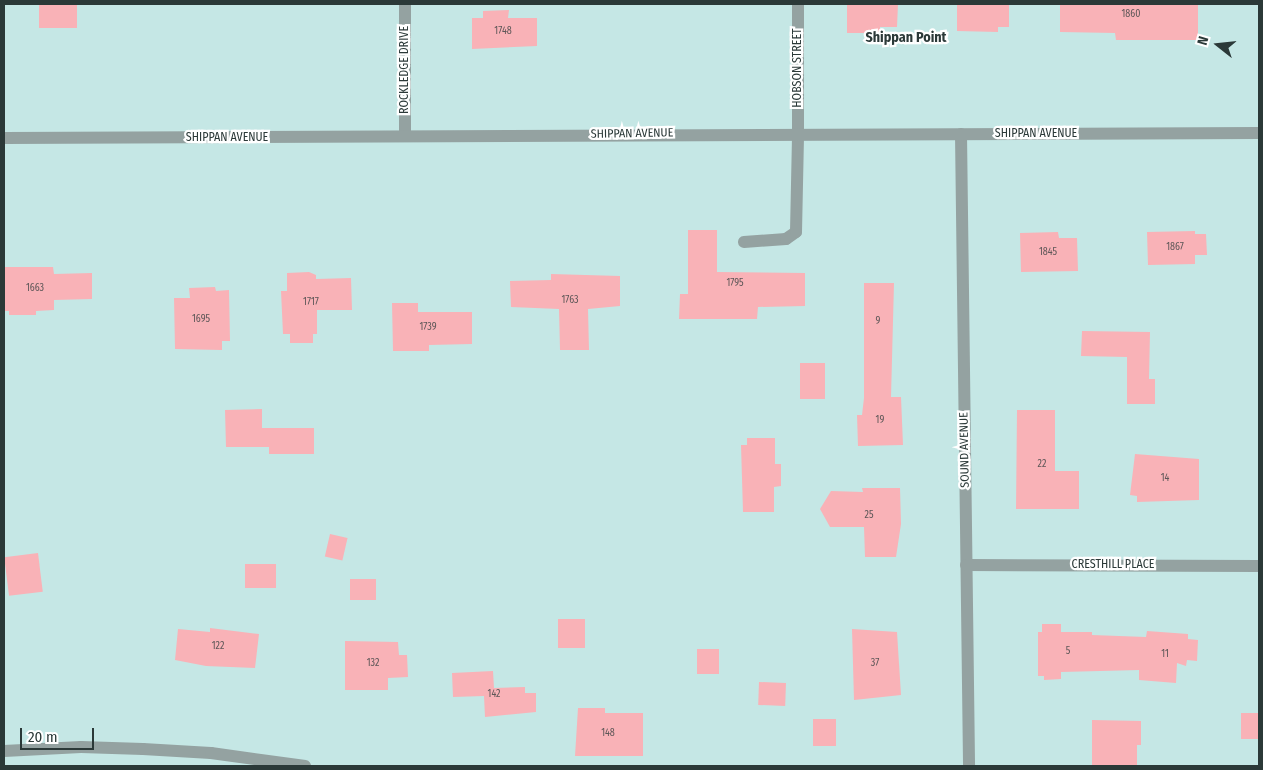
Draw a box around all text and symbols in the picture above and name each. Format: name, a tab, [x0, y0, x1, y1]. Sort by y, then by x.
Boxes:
house number: 1860	[1121, 9, 1141, 21]
north arrow	[1193, 20, 1243, 70]
street label: ROCKLEDGE DRIVE	[398, 26, 412, 114]
house number: 1748	[494, 26, 512, 38]
street label: HOBSON STREET	[791, 28, 805, 108]
district label: Shippan Point	[865, 30, 947, 46]
text: N	[1194, 34, 1212, 47]
street label: SHIPPAN AVENUE	[591, 126, 673, 142]
street label: SHIPPAN AVENUE	[995, 127, 1077, 141]
street label: SHIPPAN AVENUE	[186, 131, 268, 145]
house number: 1867	[1166, 242, 1184, 254]
house number: 1845	[1039, 247, 1057, 259]
house number: 1795	[726, 278, 744, 290]
house number: 1663	[26, 283, 44, 295]
house number: 1763	[561, 295, 579, 307]
house number: 1717	[303, 297, 319, 309]
house number: 1695	[192, 314, 210, 326]
house number: 9	[876, 316, 880, 328]
house number: 1739	[419, 322, 437, 334]
street label: SOUND AVENUE	[957, 412, 973, 488]
house number: 19	[876, 415, 884, 427]
house number: 22	[1038, 459, 1046, 471]
house number: 14	[1161, 473, 1169, 485]
house number: 25	[865, 510, 873, 522]
street label: CRESTHILL PLACE	[1072, 558, 1154, 572]
house number: 122	[212, 641, 224, 653]
house number: 5	[1066, 646, 1070, 658]
house number: 11	[1161, 649, 1169, 661]
house number: 132	[367, 658, 379, 670]
house number: 37	[871, 658, 879, 670]
house number: 142	[487, 689, 501, 701]
scale bar	[22, 718, 96, 750]
text: 20 m	[28, 728, 58, 746]
house number: 148	[601, 728, 615, 740]

